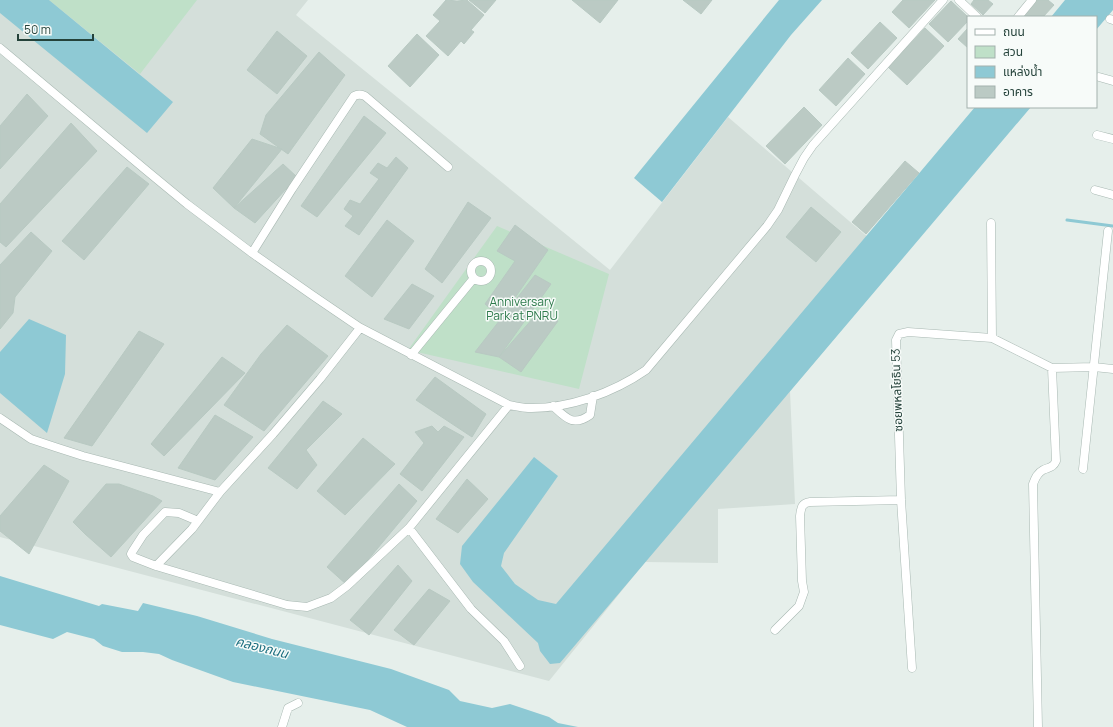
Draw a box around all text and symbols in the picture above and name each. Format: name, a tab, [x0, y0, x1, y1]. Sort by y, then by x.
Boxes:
scale bar	[18, 16, 93, 42]
legend	[967, 16, 1097, 108]
text: 50 m	[24, 21, 51, 38]
text: ถนน	[1003, 23, 1025, 40]
text: สวน	[1003, 43, 1023, 60]
text: แหล่งน้ำ	[1003, 63, 1042, 80]
text: อาคาร	[1003, 83, 1033, 100]
park label: Anniversary Park at PNRU	[486, 293, 558, 324]
street label: ซอยพหลโยธิน 53	[887, 348, 906, 432]
water label: คลองถนน	[234, 632, 291, 662]

